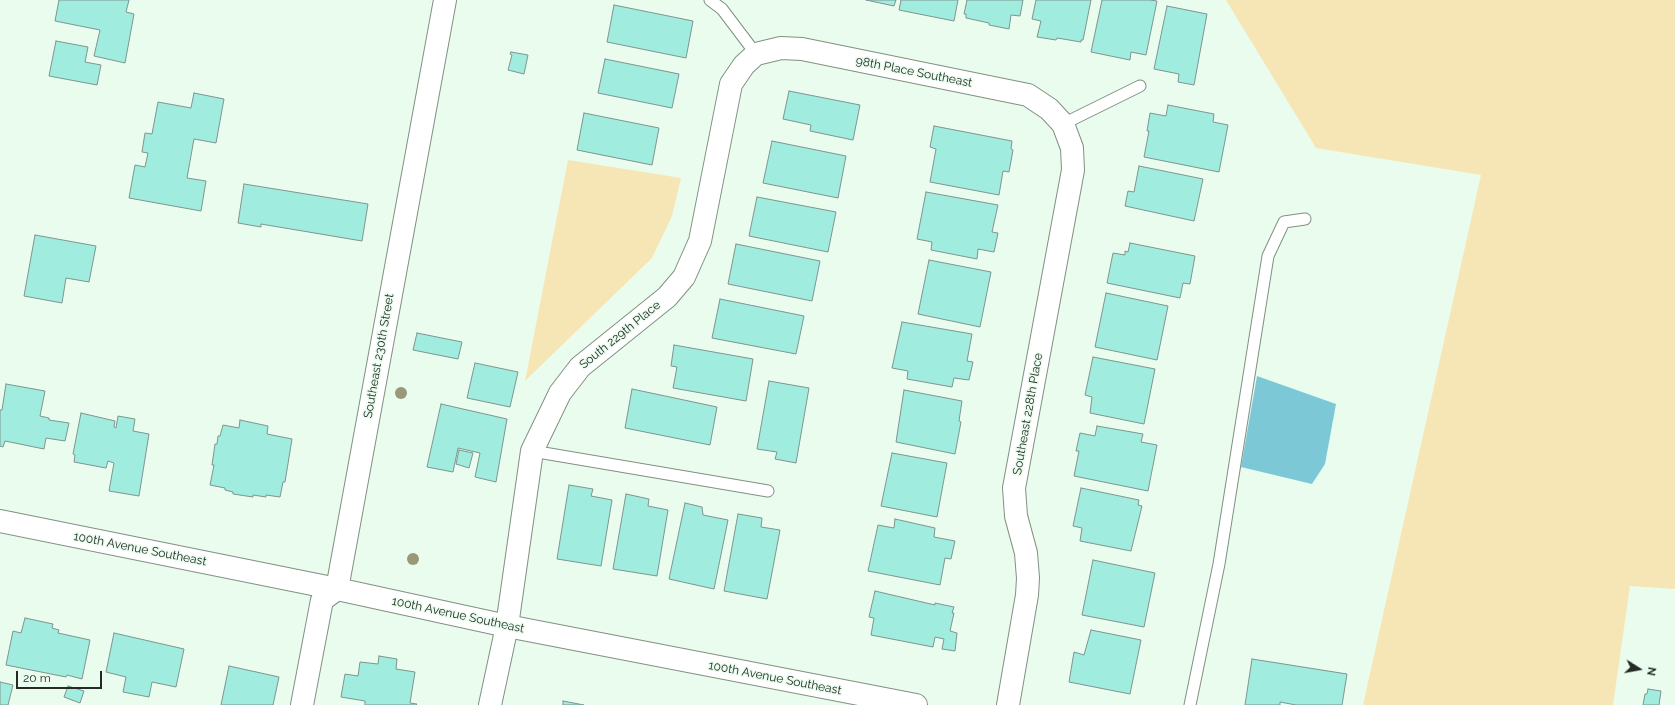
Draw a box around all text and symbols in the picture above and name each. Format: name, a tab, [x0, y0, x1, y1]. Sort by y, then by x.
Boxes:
street label: 98th Place Southeast	[855, 54, 973, 90]
street label: Southeast 230th Street	[361, 293, 397, 419]
street label: South 229th Place	[577, 298, 663, 372]
street label: Southeast 228th Place	[1010, 352, 1046, 476]
street label: 100th Avenue Southeast	[72, 529, 208, 569]
street label: 100th Avenue Southeast	[390, 594, 526, 636]
north arrow	[1619, 649, 1659, 689]
street label: 100th Avenue Southeast	[707, 658, 843, 698]
scale bar	[18, 663, 104, 689]
text: N	[1644, 666, 1658, 677]
text: 20 m	[23, 671, 51, 685]

